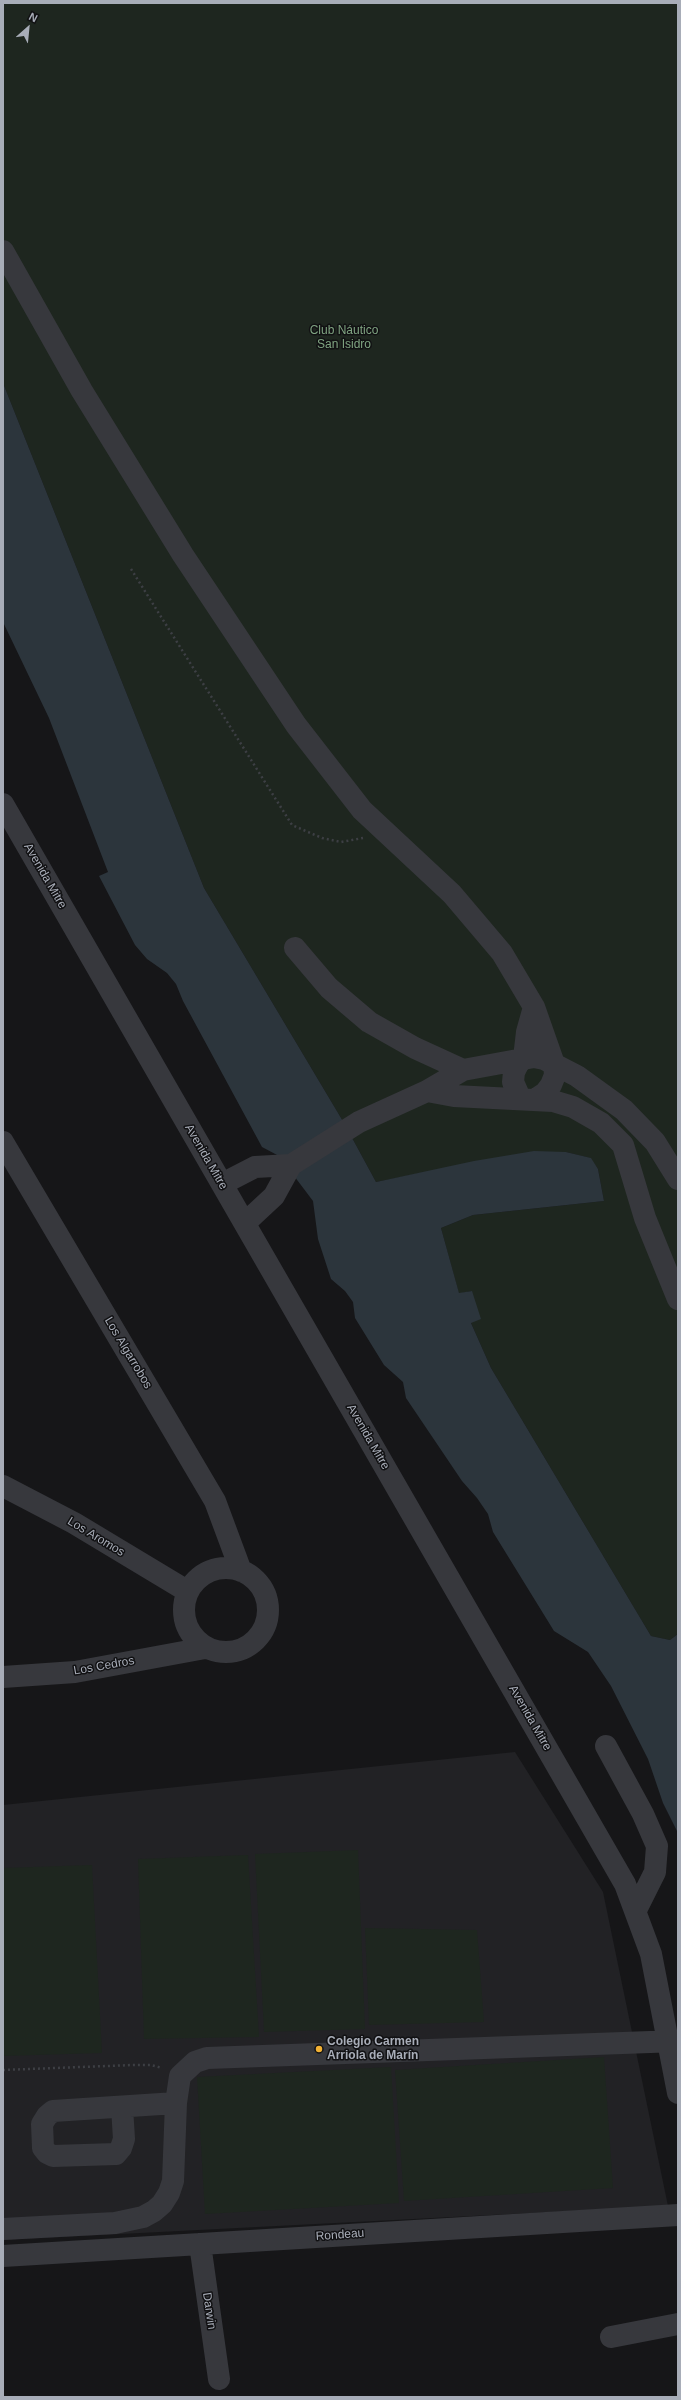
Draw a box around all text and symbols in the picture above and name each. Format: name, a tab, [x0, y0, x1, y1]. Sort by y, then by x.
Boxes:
north arrow	[8, 8, 48, 48]
text: N	[27, 10, 40, 24]
park label: Club Náutico San Isidro	[310, 324, 378, 352]
street label: Avenida Mitre	[20, 841, 70, 911]
street label: Avenida Mitre	[181, 1122, 231, 1192]
street label: Los Algarrobos	[101, 1315, 155, 1391]
street label: Avenida Mitre	[343, 1402, 393, 1472]
street label: Los Aromos	[65, 1514, 127, 1560]
street label: Los Cedros	[73, 1654, 135, 1678]
street label: Avenida Mitre	[505, 1683, 555, 1753]
place label: Colegio Carmen Arriola de Marín	[327, 2035, 419, 2063]
marker: Colegio Carmen Arriola de Marín	[314, 2044, 324, 2054]
street label: Rondeau	[315, 2226, 365, 2244]
street label: Darwin	[199, 2292, 219, 2330]

